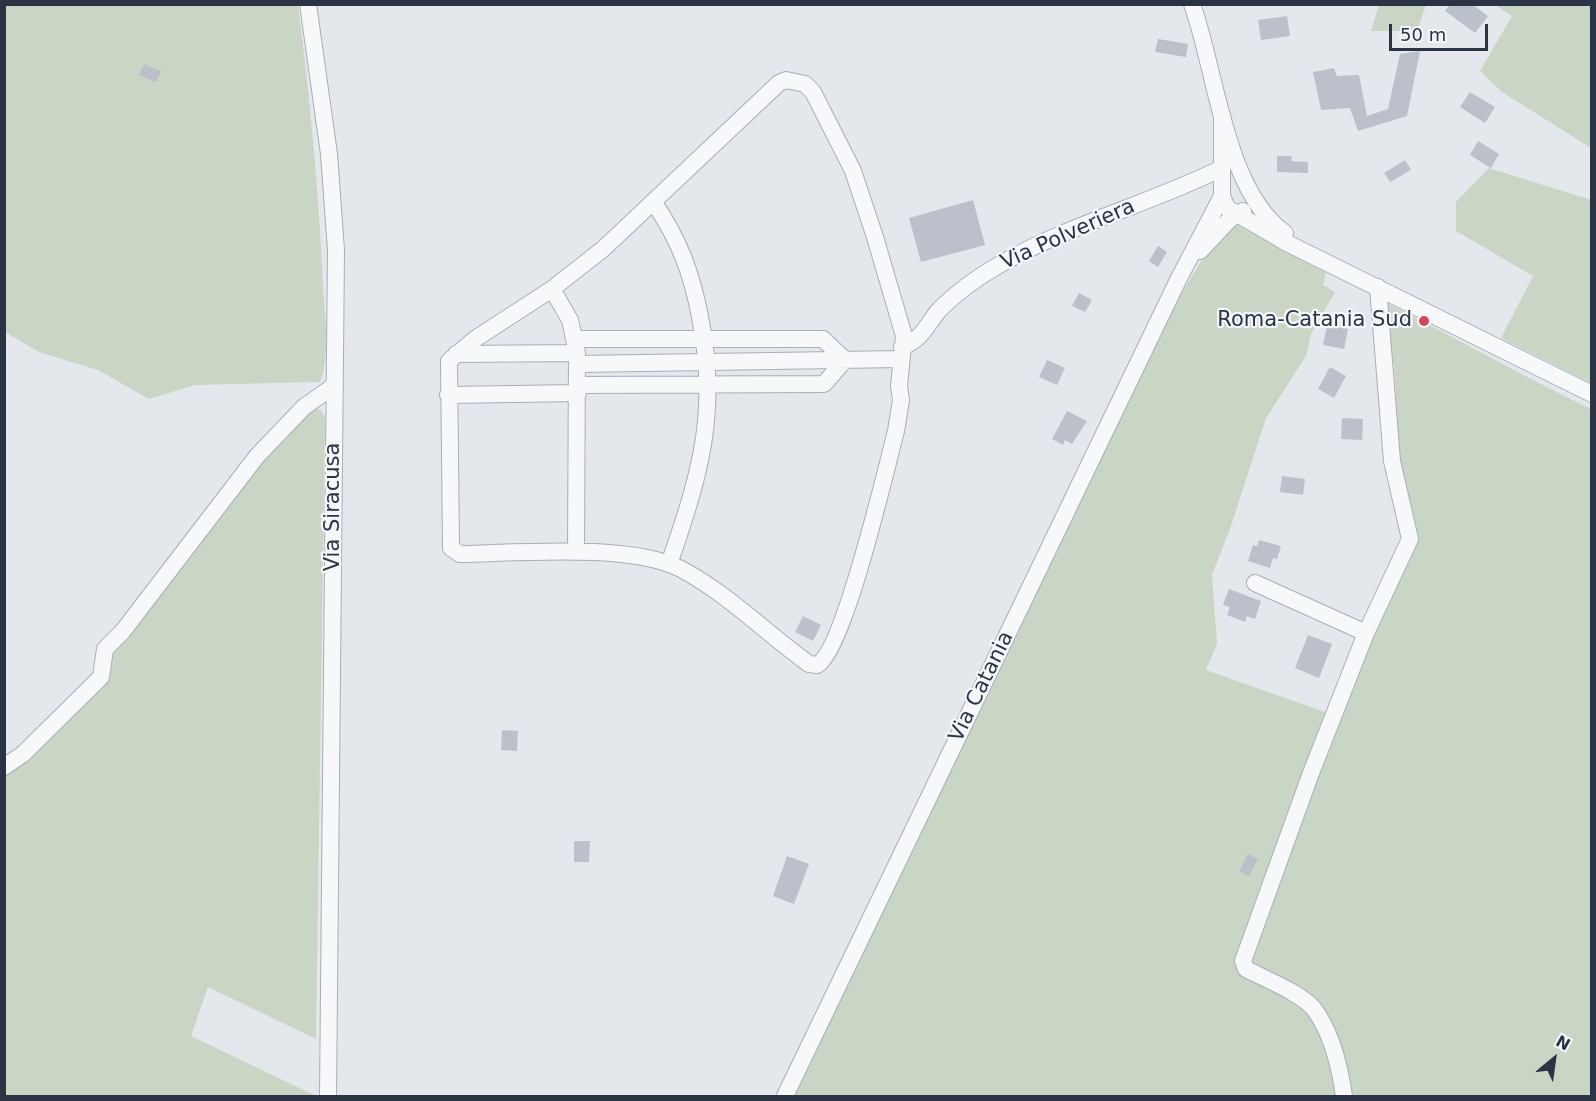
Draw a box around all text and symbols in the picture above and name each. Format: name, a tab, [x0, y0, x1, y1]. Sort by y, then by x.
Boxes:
scale bar	[1392, 12, 1491, 50]
text: 50 m	[1400, 24, 1446, 45]
street label: Via Polveriera	[997, 194, 1139, 276]
place label: Roma-Catania Sud	[1217, 308, 1412, 334]
marker: Roma-Catania Sud	[1417, 314, 1431, 328]
street label: Via Siracusa	[321, 443, 347, 571]
street label: Via Catania	[944, 628, 1020, 746]
north arrow	[1524, 1029, 1584, 1089]
text: N	[1553, 1031, 1573, 1054]

